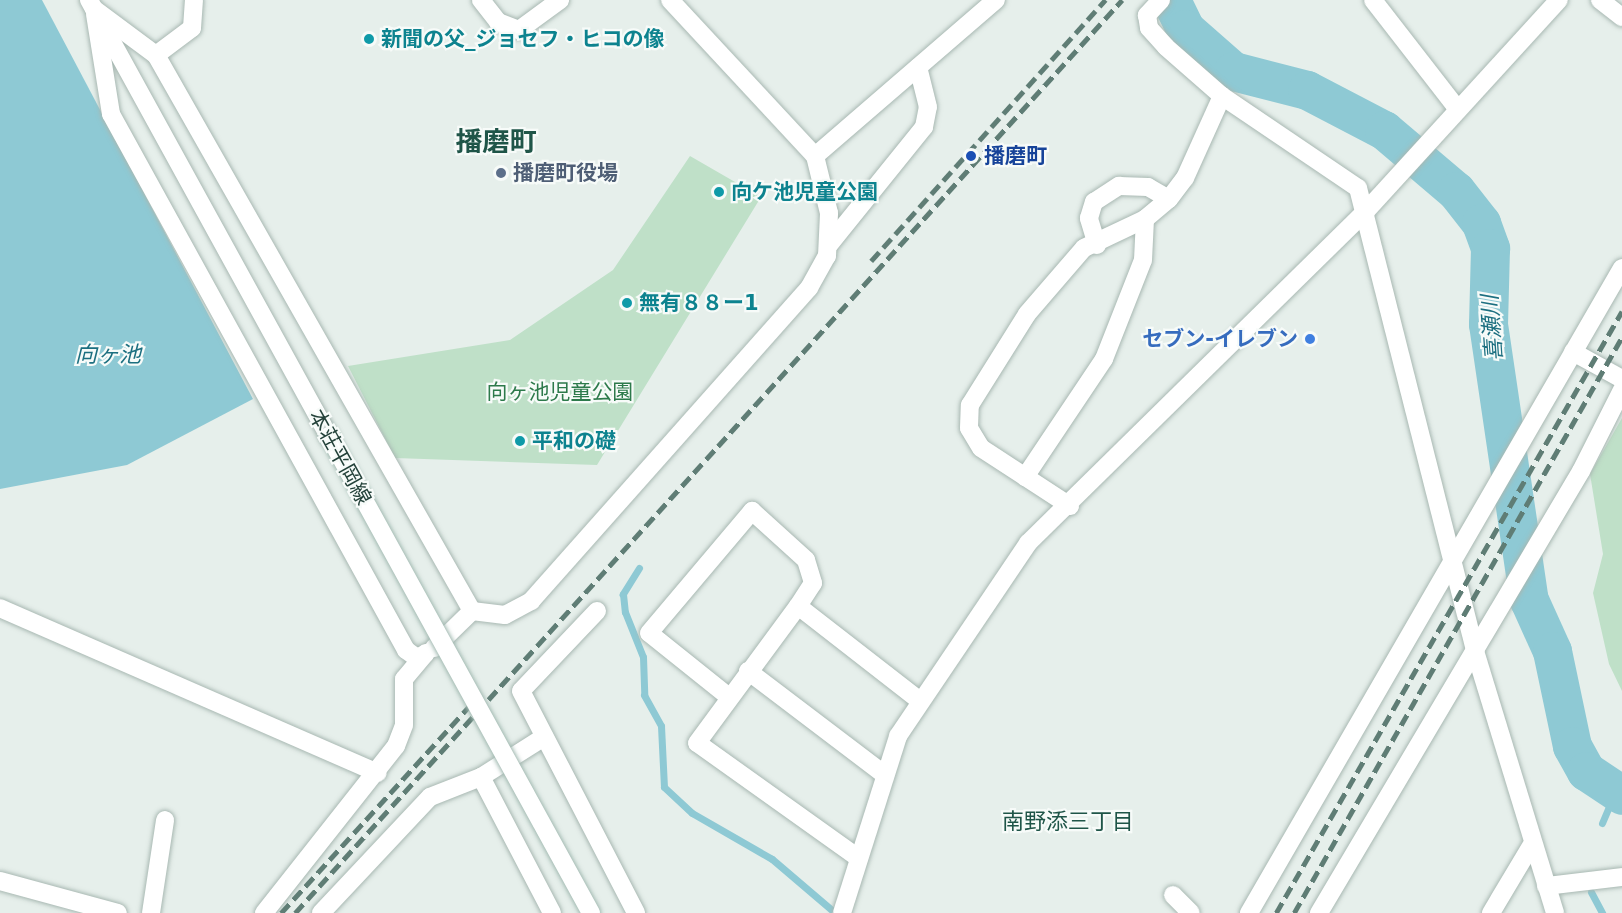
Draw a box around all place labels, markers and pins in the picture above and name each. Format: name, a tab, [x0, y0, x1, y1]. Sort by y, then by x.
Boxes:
place label: 新聞の父_ジョセフ・ヒコの像	[381, 26, 664, 52]
marker: 新聞の父_ジョセフ・ヒコの像	[362, 32, 376, 46]
place label: 播磨町	[984, 143, 1047, 169]
marker: 播磨町	[962, 147, 980, 165]
place label: 播磨町役場	[513, 160, 618, 186]
marker: 播磨町役場	[494, 166, 508, 180]
place label: 向ケ池児童公園	[731, 179, 878, 205]
marker: 向ケ池児童公園	[712, 185, 726, 199]
place label: 無有８８ー1	[639, 290, 759, 316]
marker: 無有８８ー1	[620, 296, 634, 310]
place label: セブン-イレブン	[1142, 326, 1298, 352]
marker: セブン-イレブン	[1303, 332, 1317, 346]
place label: 平和の礎	[532, 428, 616, 454]
marker: 平和の礎	[513, 434, 527, 448]

